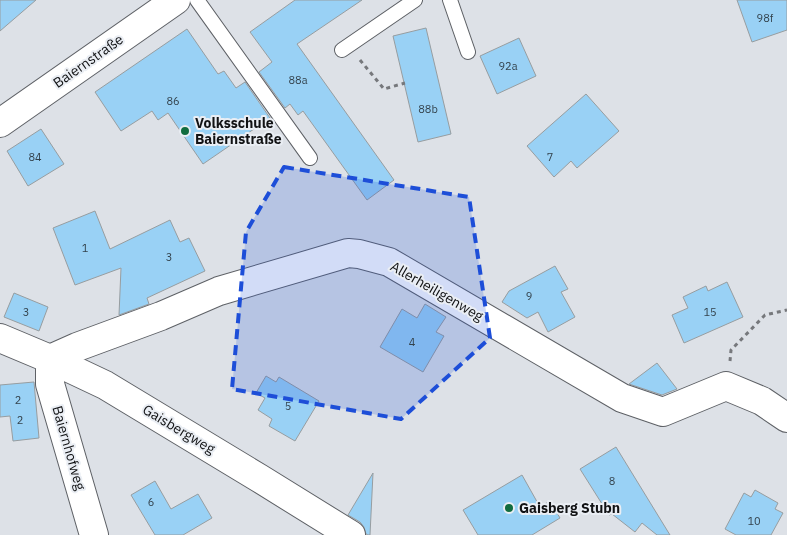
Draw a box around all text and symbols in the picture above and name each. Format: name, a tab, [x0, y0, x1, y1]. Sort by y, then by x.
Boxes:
house number: 98f	[757, 11, 774, 25]
street label: Baiernstraße	[49, 30, 127, 92]
house number: 92a	[498, 59, 518, 73]
house number: 88a	[288, 73, 308, 87]
house number: 86	[166, 94, 180, 108]
house number: 88b	[418, 102, 438, 116]
place label: Volksschule Baiernstraße	[195, 114, 282, 148]
marker: Volksschule Baiernstraße	[179, 125, 191, 137]
house number: 84	[28, 150, 42, 164]
house number: 7	[547, 150, 553, 164]
house number: 1	[82, 241, 89, 255]
house number: 3	[166, 250, 172, 264]
street label: Allerheiligenweg	[387, 257, 487, 325]
house number: 9	[526, 289, 532, 303]
house number: 3	[23, 305, 29, 319]
house number: 15	[703, 305, 717, 319]
house number: 4	[409, 335, 416, 349]
house number: 2	[15, 393, 21, 407]
house number: 5	[285, 399, 291, 413]
street label: Gaisbergweg	[139, 400, 219, 458]
street label: Baiernhofweg	[48, 404, 90, 493]
house number: 2	[17, 413, 23, 427]
house number: 8	[609, 474, 615, 488]
house number: 6	[148, 495, 154, 509]
place label: Gaisberg Stubn	[519, 499, 620, 517]
marker: Gaisberg Stubn	[503, 502, 515, 514]
house number: 10	[747, 514, 761, 528]

